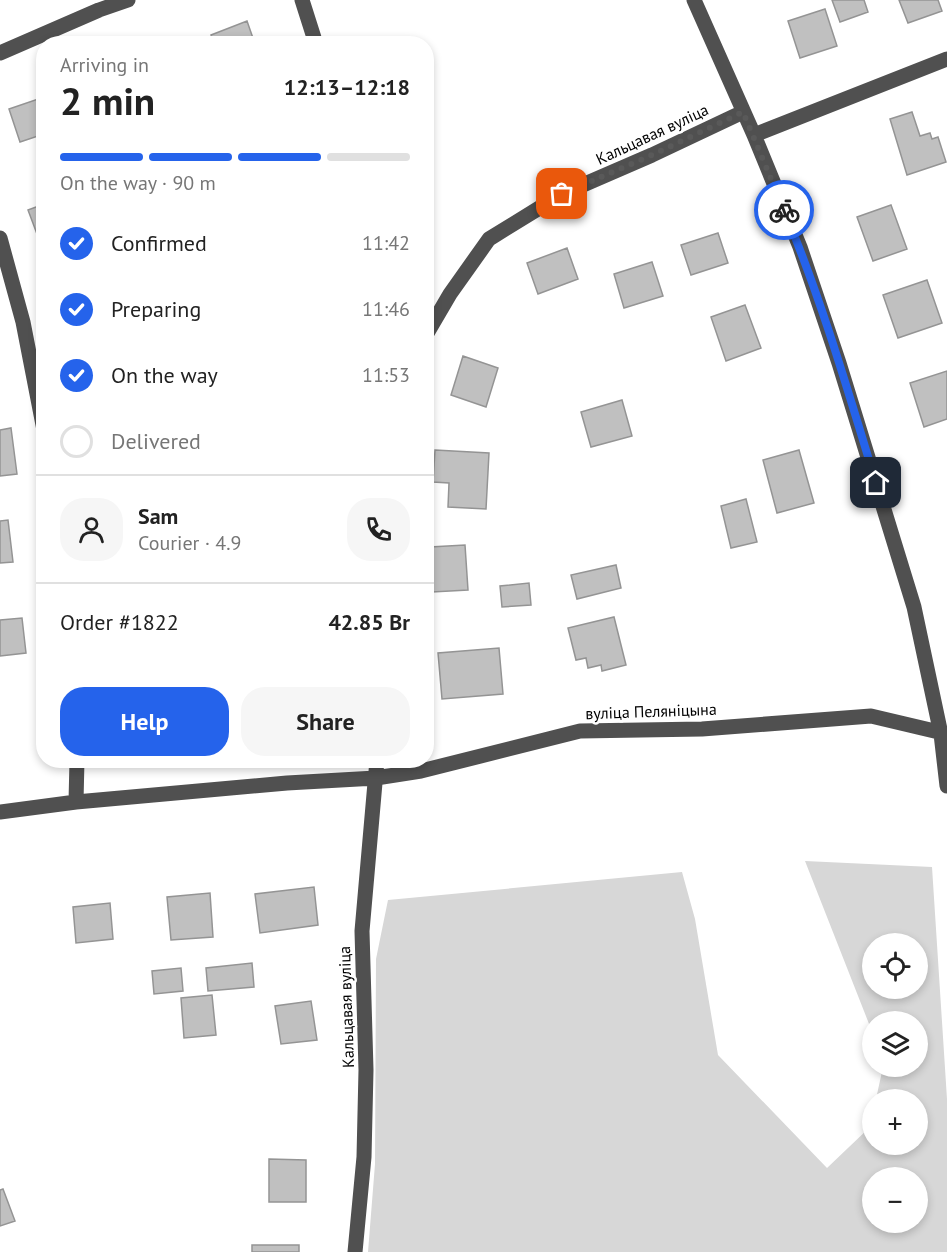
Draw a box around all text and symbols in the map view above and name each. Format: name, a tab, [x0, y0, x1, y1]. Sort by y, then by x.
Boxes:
text: Arriving in	[60, 52, 149, 78]
text: 12:13–12:18	[284, 73, 410, 101]
text: 2 min	[60, 75, 155, 126]
street label: Кальцавая вуліца	[593, 99, 711, 169]
pin	[536, 168, 587, 219]
text: On the way · 90 m	[60, 170, 216, 196]
icon: bag	[545, 177, 578, 210]
courier	[754, 180, 814, 240]
icon: bike	[768, 194, 801, 227]
icon: check	[60, 227, 93, 260]
text: Confirmed	[111, 229, 207, 257]
text: 11:42	[362, 230, 410, 256]
icon: check	[60, 293, 93, 326]
text: Preparing	[111, 295, 201, 323]
text: 11:46	[362, 296, 410, 322]
icon: check	[60, 359, 93, 392]
text: On the way	[111, 361, 218, 389]
text: 11:53	[362, 362, 410, 388]
text: Delivered	[111, 427, 201, 455]
pin	[850, 457, 901, 508]
icon: home	[859, 466, 892, 499]
button: person	[60, 498, 123, 561]
button: phone	[347, 498, 410, 561]
text: Sam	[138, 502, 178, 530]
text: Courier · 4.9	[138, 530, 241, 556]
text: Order #1822	[60, 608, 179, 636]
text: 42.85 Br	[328, 608, 410, 636]
button: Help	[60, 687, 229, 756]
button: Share	[241, 687, 410, 756]
street label: вуліца Пеляніцына	[585, 699, 717, 723]
map controls	[862, 933, 928, 1233]
button: locate	[862, 933, 928, 999]
street label: Кальцавая вуліца	[334, 946, 358, 1068]
button: layers	[862, 1011, 928, 1077]
button: +	[862, 1089, 928, 1155]
button: −	[862, 1167, 928, 1233]

